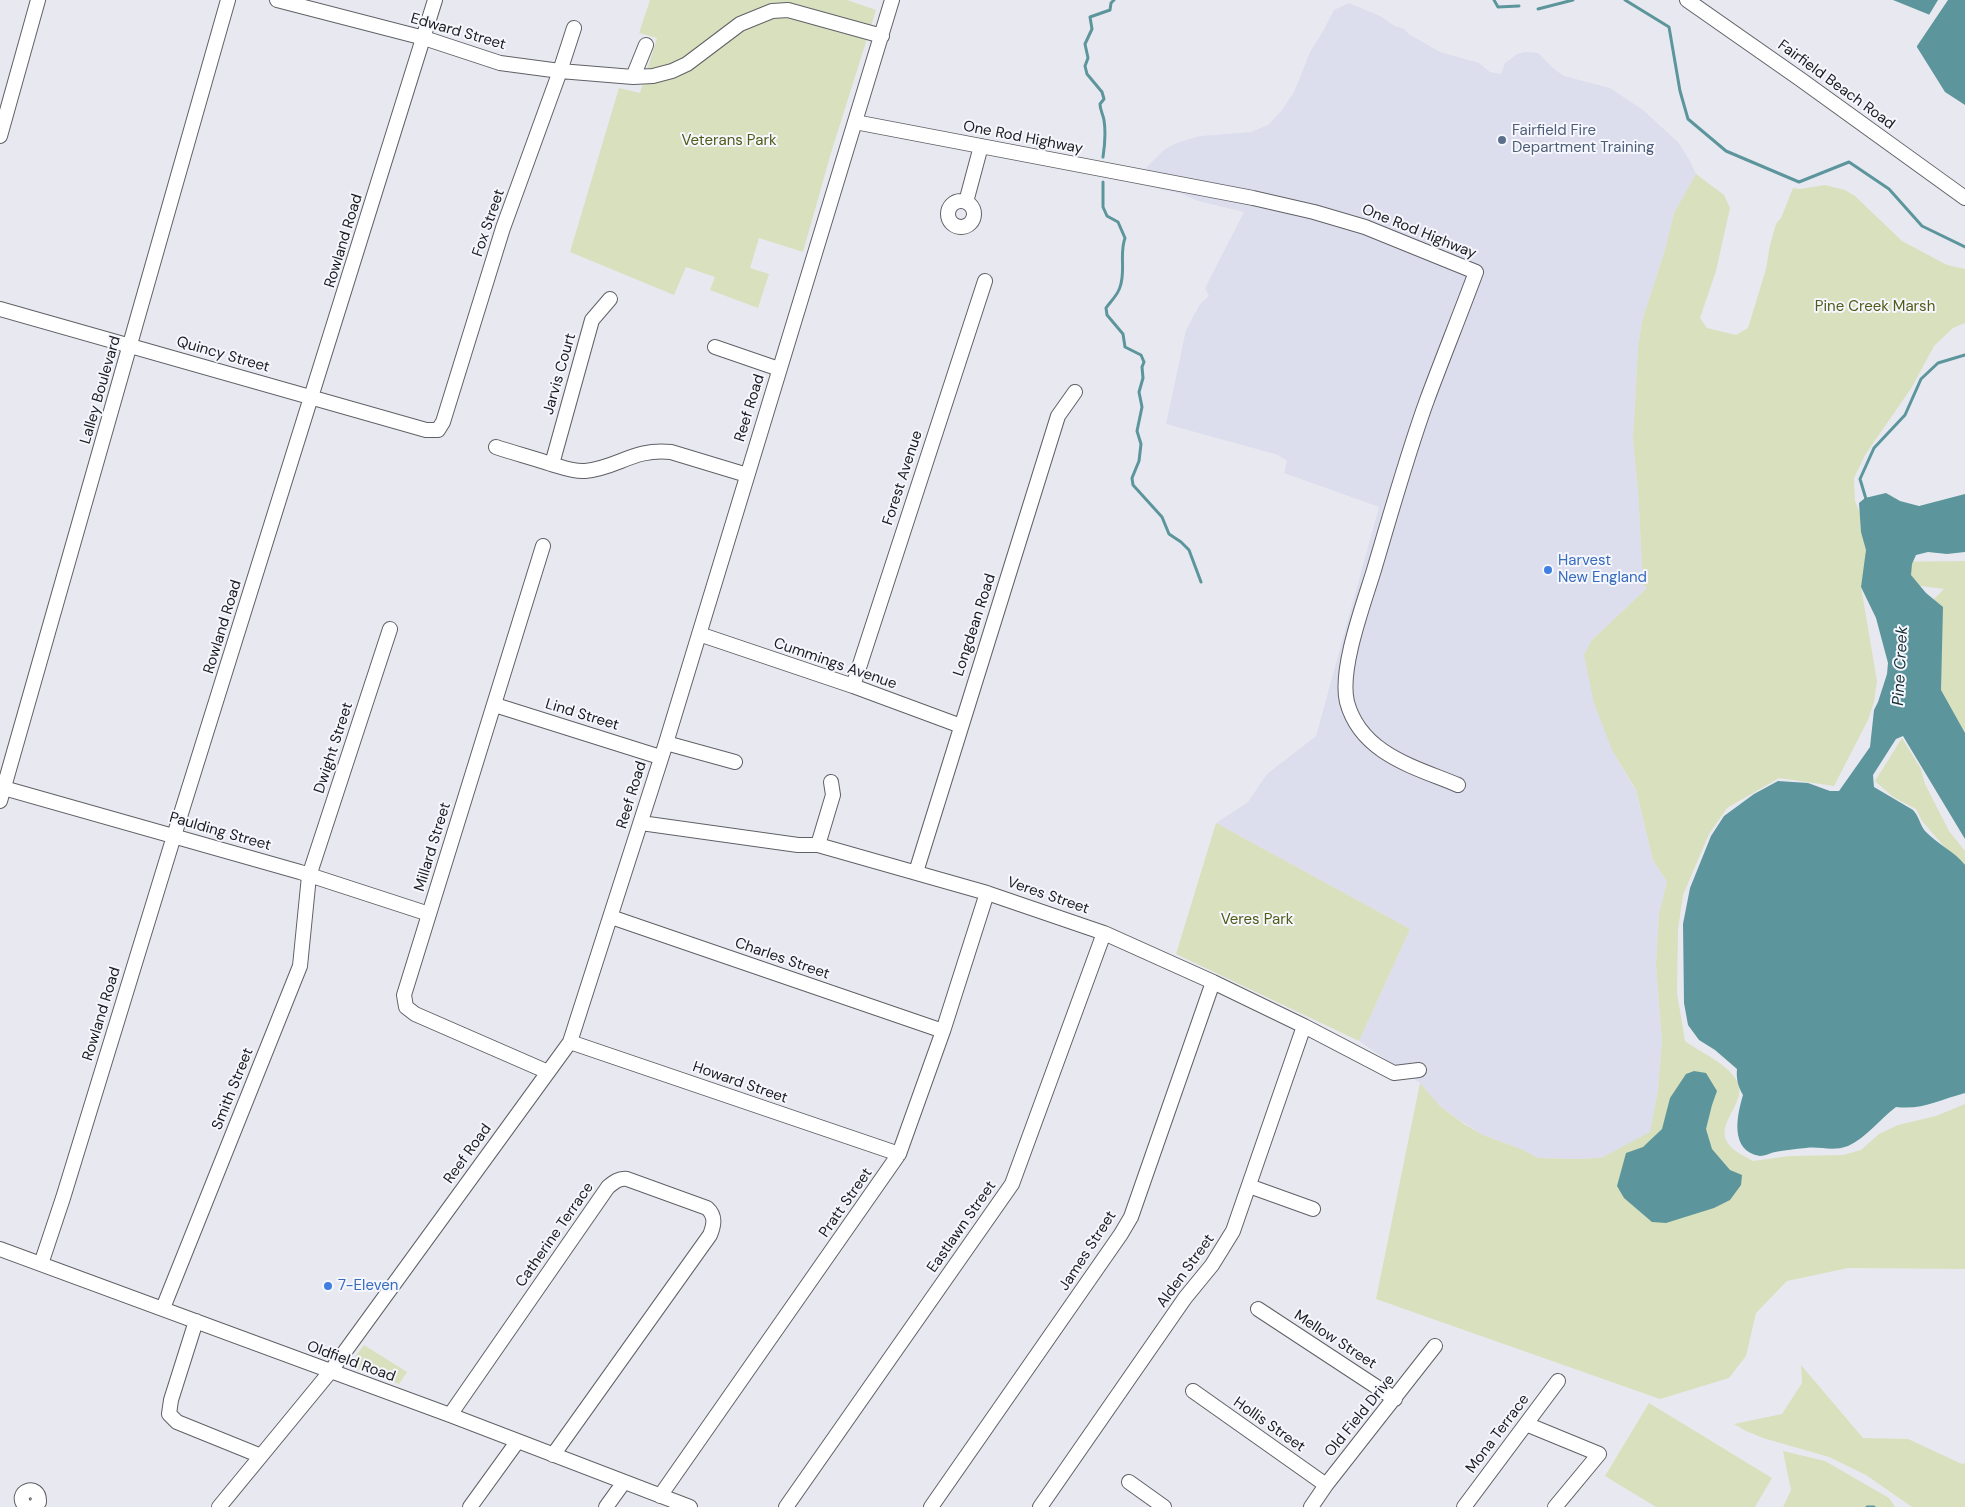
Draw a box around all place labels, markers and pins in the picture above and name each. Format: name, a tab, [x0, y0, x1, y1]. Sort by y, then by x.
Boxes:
place label: Fairfield Fire Department Training	[1512, 122, 1654, 157]
marker: Fairfield Fire Department Training	[1496, 134, 1508, 146]
place label: Harvest New England	[1558, 552, 1647, 587]
marker: Harvest New England	[1542, 564, 1554, 576]
place label: 7-Eleven	[338, 1277, 398, 1295]
marker: 7-Eleven	[322, 1280, 334, 1292]

